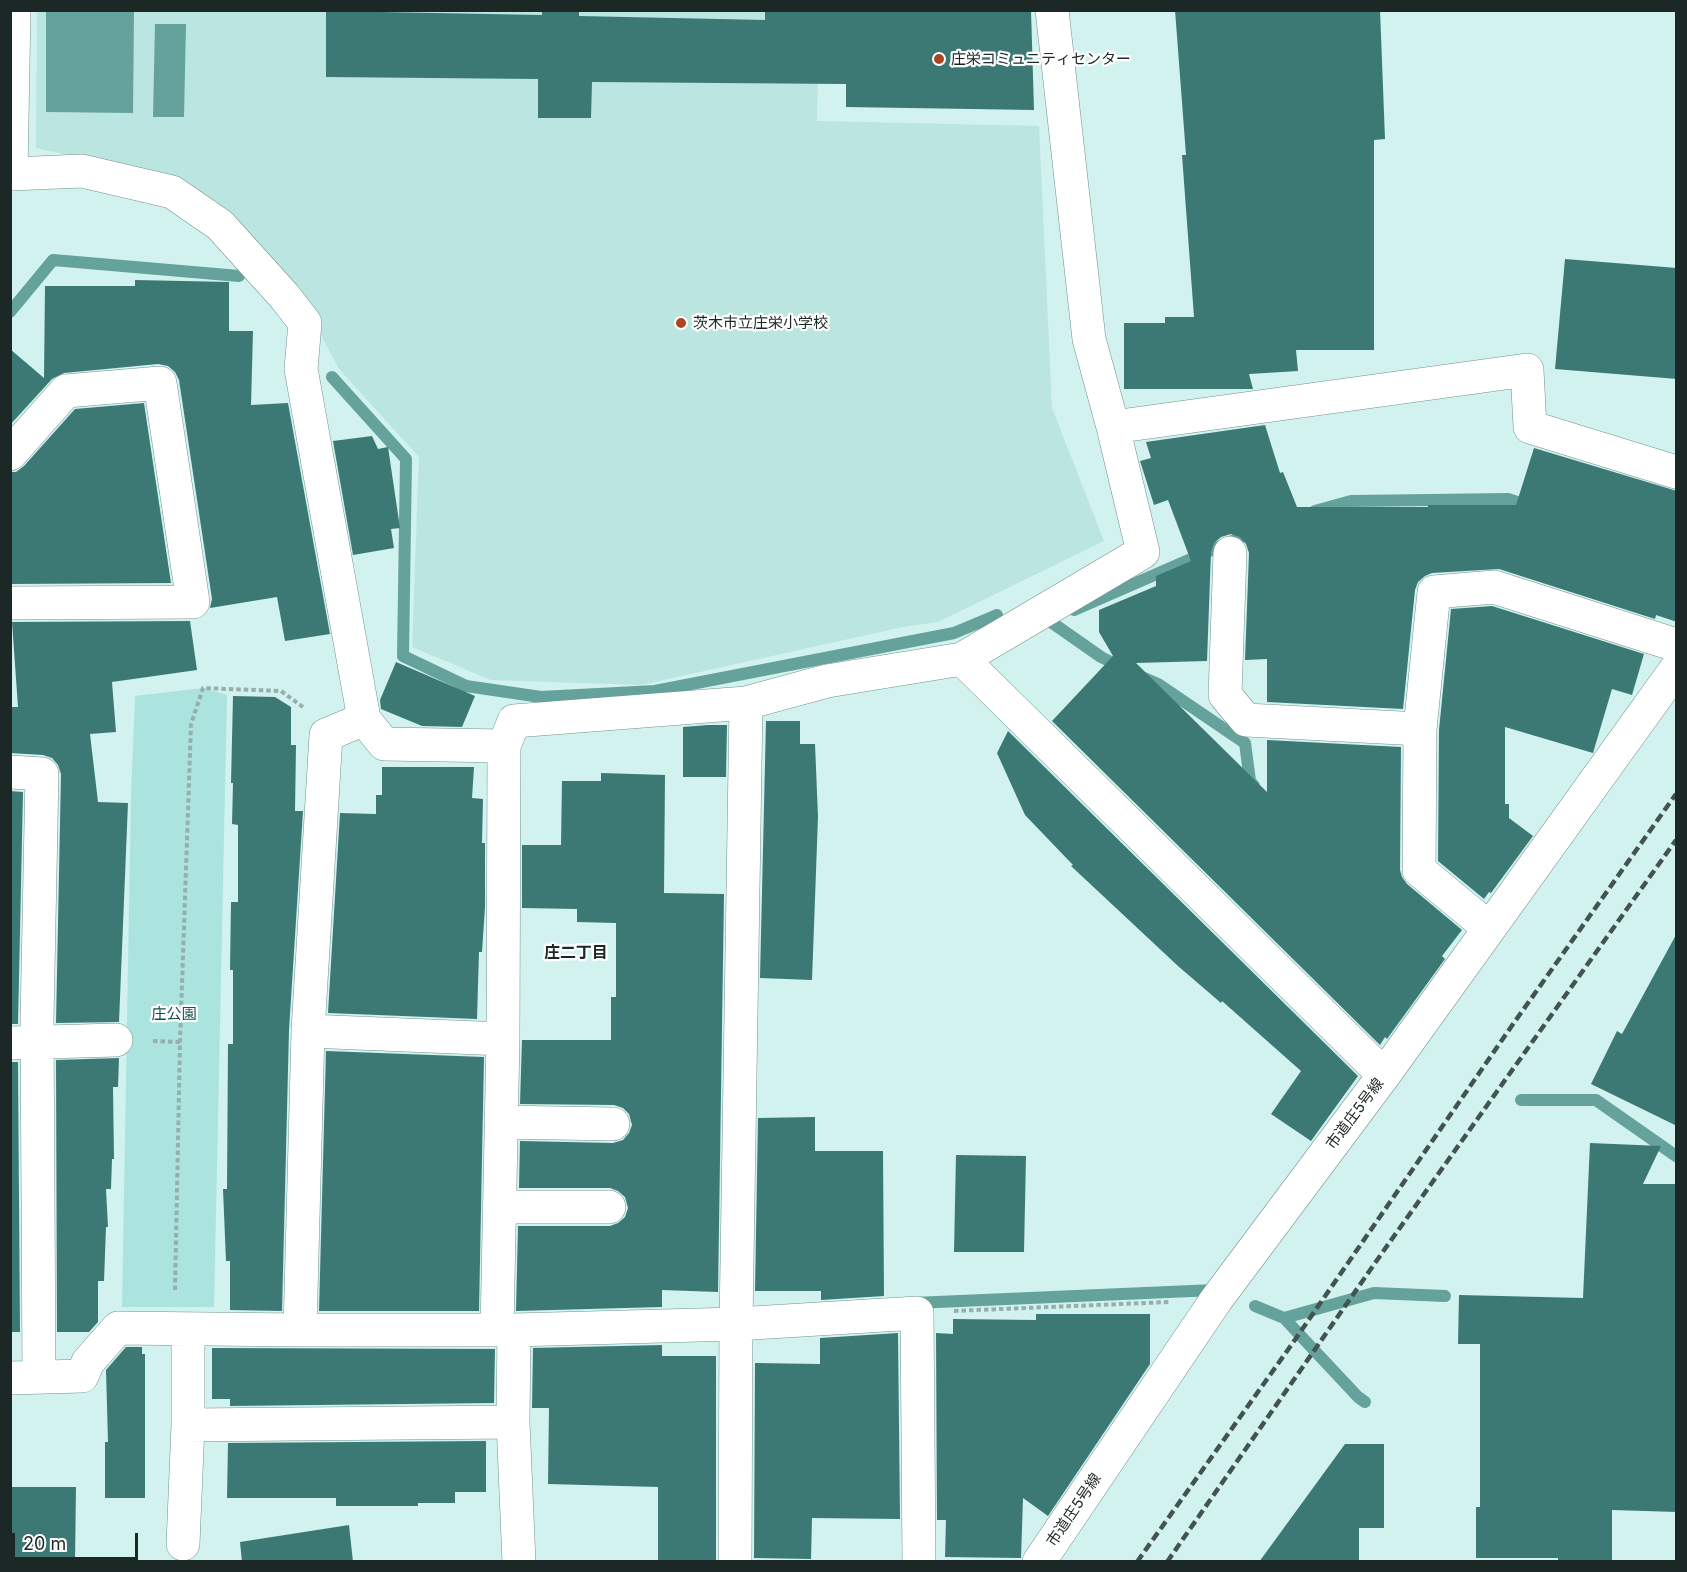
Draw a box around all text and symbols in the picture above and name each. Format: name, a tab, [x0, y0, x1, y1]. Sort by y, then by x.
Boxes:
place label: 庄栄コミュニティセンター	[951, 50, 1131, 68]
marker: 庄栄コミュニティセンター	[932, 52, 946, 66]
place label: 茨木市立庄栄小学校	[693, 314, 828, 332]
marker: 茨木市立庄栄小学校	[674, 316, 688, 330]
district label: 庄二丁目	[544, 943, 608, 963]
park label: 庄公園	[152, 1005, 196, 1023]
street label: 市道庄5号線	[1323, 1075, 1387, 1153]
street label: 市道庄5号線	[1043, 1470, 1105, 1550]
scale bar	[15, 1521, 141, 1559]
text: 20 m	[23, 1533, 66, 1554]

